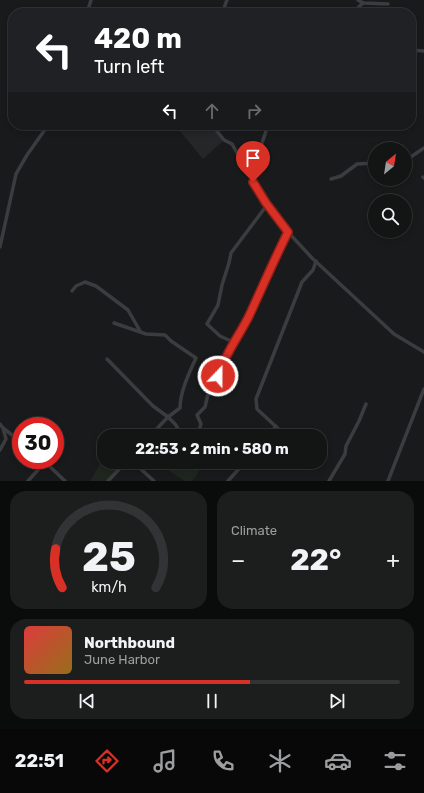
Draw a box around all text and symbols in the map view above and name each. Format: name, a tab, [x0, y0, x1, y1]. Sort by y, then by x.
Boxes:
text: 420 m	[94, 22, 182, 55]
icon: left	[28, 24, 80, 76]
text: Turn left	[94, 56, 164, 78]
icon: left	[159, 100, 181, 122]
icon: ahead	[201, 100, 223, 122]
icon: right	[243, 100, 265, 122]
pin	[236, 141, 270, 182]
north arrow	[368, 142, 412, 186]
map controls	[368, 142, 412, 238]
icon: arrive	[242, 147, 264, 169]
button: search	[368, 194, 412, 238]
position arrow	[197, 355, 239, 397]
speed limit sign: 30	[12, 417, 64, 469]
text: 22:53 · 2 min · 580 m	[135, 440, 289, 458]
text: Climate	[231, 523, 277, 538]
text: 25	[82, 532, 135, 581]
text: 22°	[290, 542, 341, 578]
text: −	[231, 547, 245, 574]
text: +	[386, 547, 400, 574]
text: km/h	[91, 579, 126, 596]
text: Northbound	[84, 634, 175, 652]
text: June Harbor	[84, 652, 160, 667]
icon: previous	[76, 690, 98, 712]
icon: pause	[201, 690, 223, 712]
icon: next	[326, 690, 348, 712]
icon: directions	[93, 747, 121, 775]
icon: music	[151, 747, 179, 775]
icon: phone	[209, 747, 237, 775]
icon: climate	[266, 747, 294, 775]
icon: car	[324, 747, 352, 775]
icon: filters	[381, 747, 409, 775]
text: 22:51	[15, 750, 64, 772]

